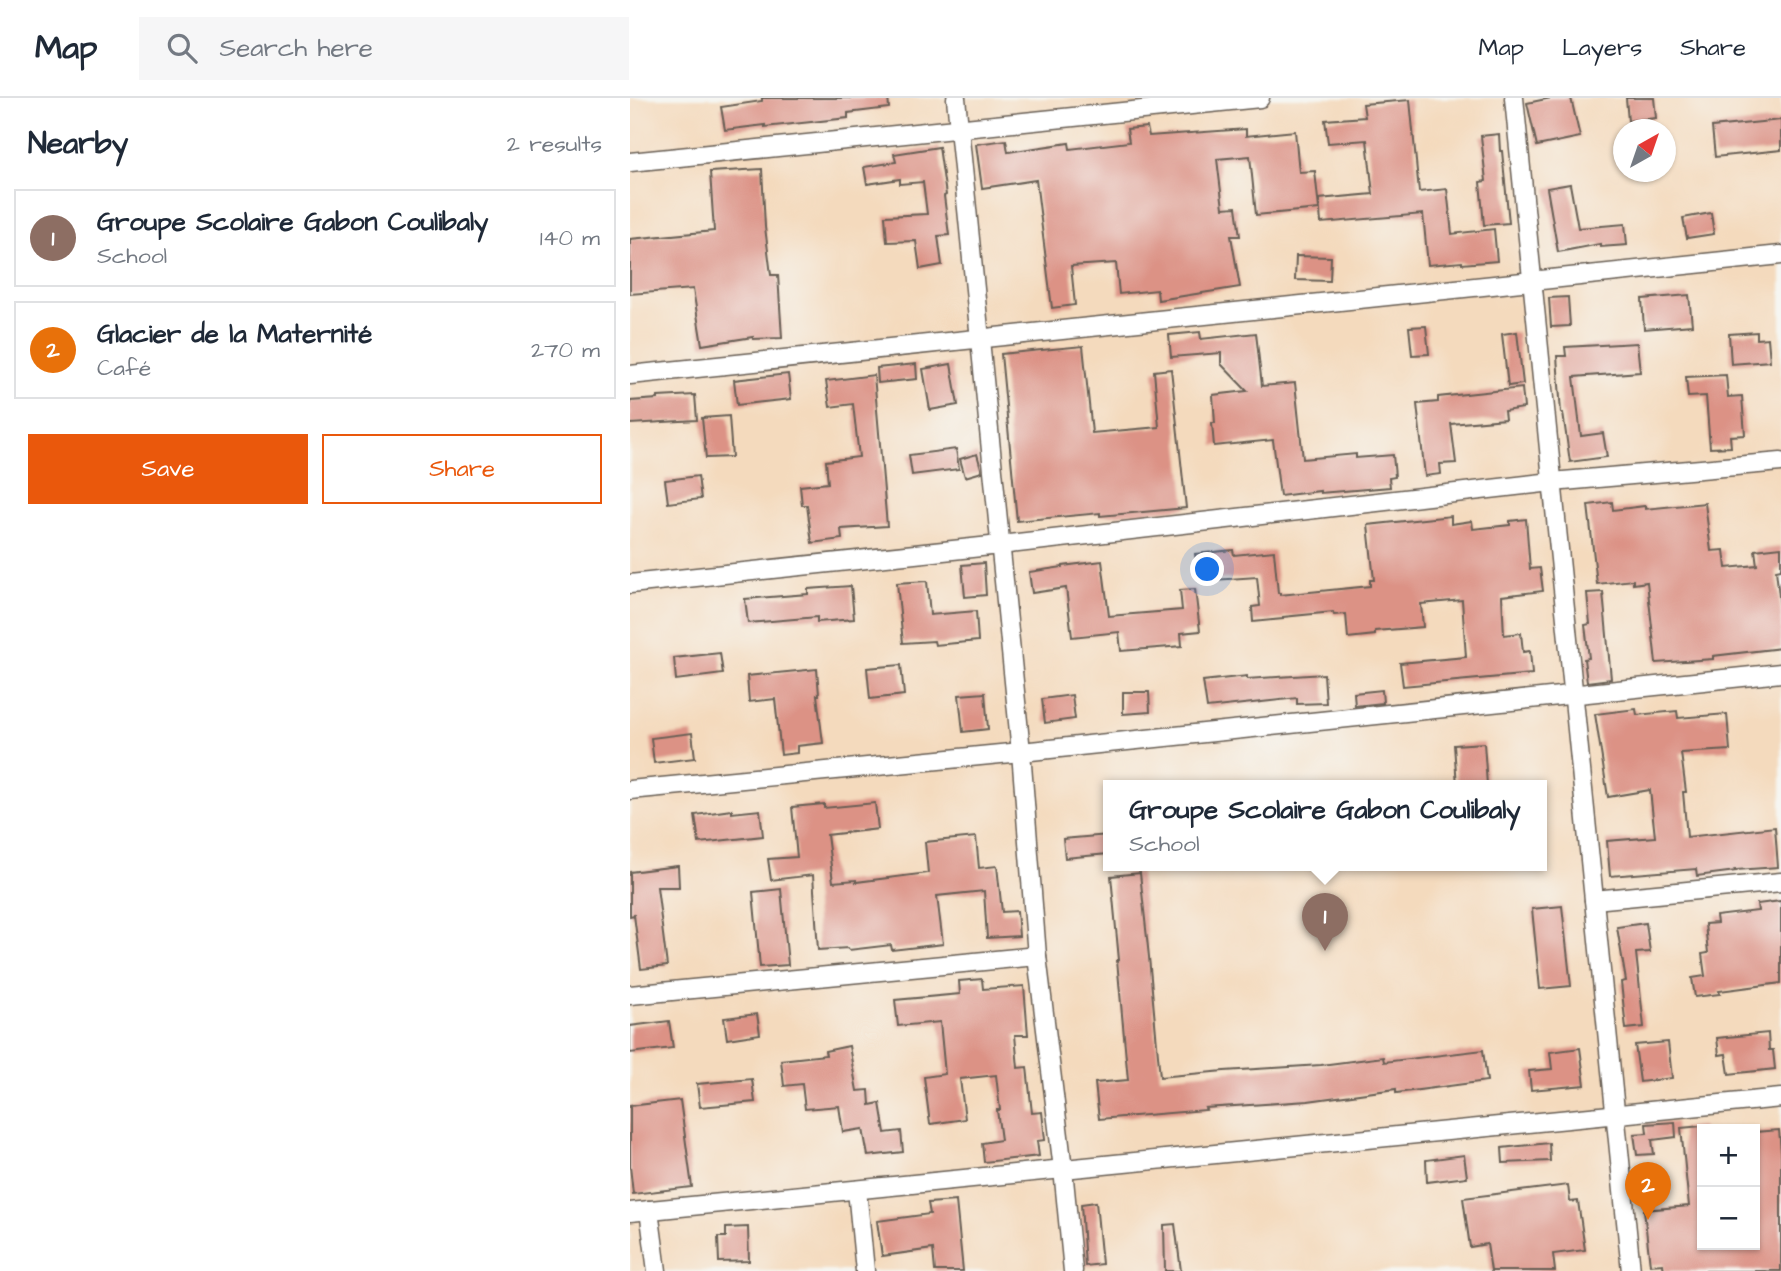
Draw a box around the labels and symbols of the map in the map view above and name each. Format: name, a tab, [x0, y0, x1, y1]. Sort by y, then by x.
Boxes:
north arrow	[1613, 119, 1676, 182]
your location	[1190, 552, 1224, 586]
pin: 1	[1302, 893, 1348, 951]
pin: 2	[1625, 1162, 1671, 1220]

